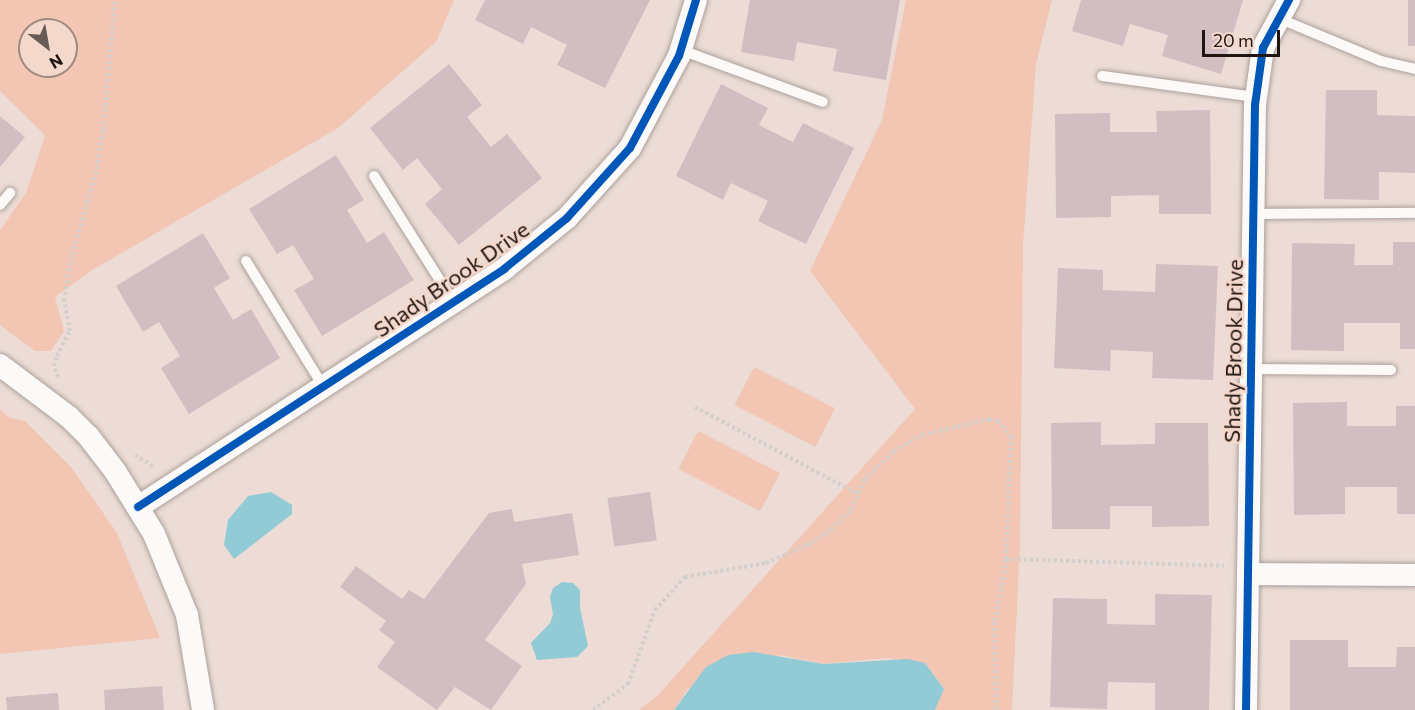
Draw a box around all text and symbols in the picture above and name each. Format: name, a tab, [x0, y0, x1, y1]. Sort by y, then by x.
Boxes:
north arrow	[18, 18, 78, 78]
scale bar	[1205, 18, 1283, 56]
text: 20 m	[1213, 29, 1254, 51]
text: N	[46, 51, 67, 73]
street label: Shady Brook Drive	[368, 216, 534, 342]
street label: Shady Brook Drive	[1218, 259, 1248, 443]

